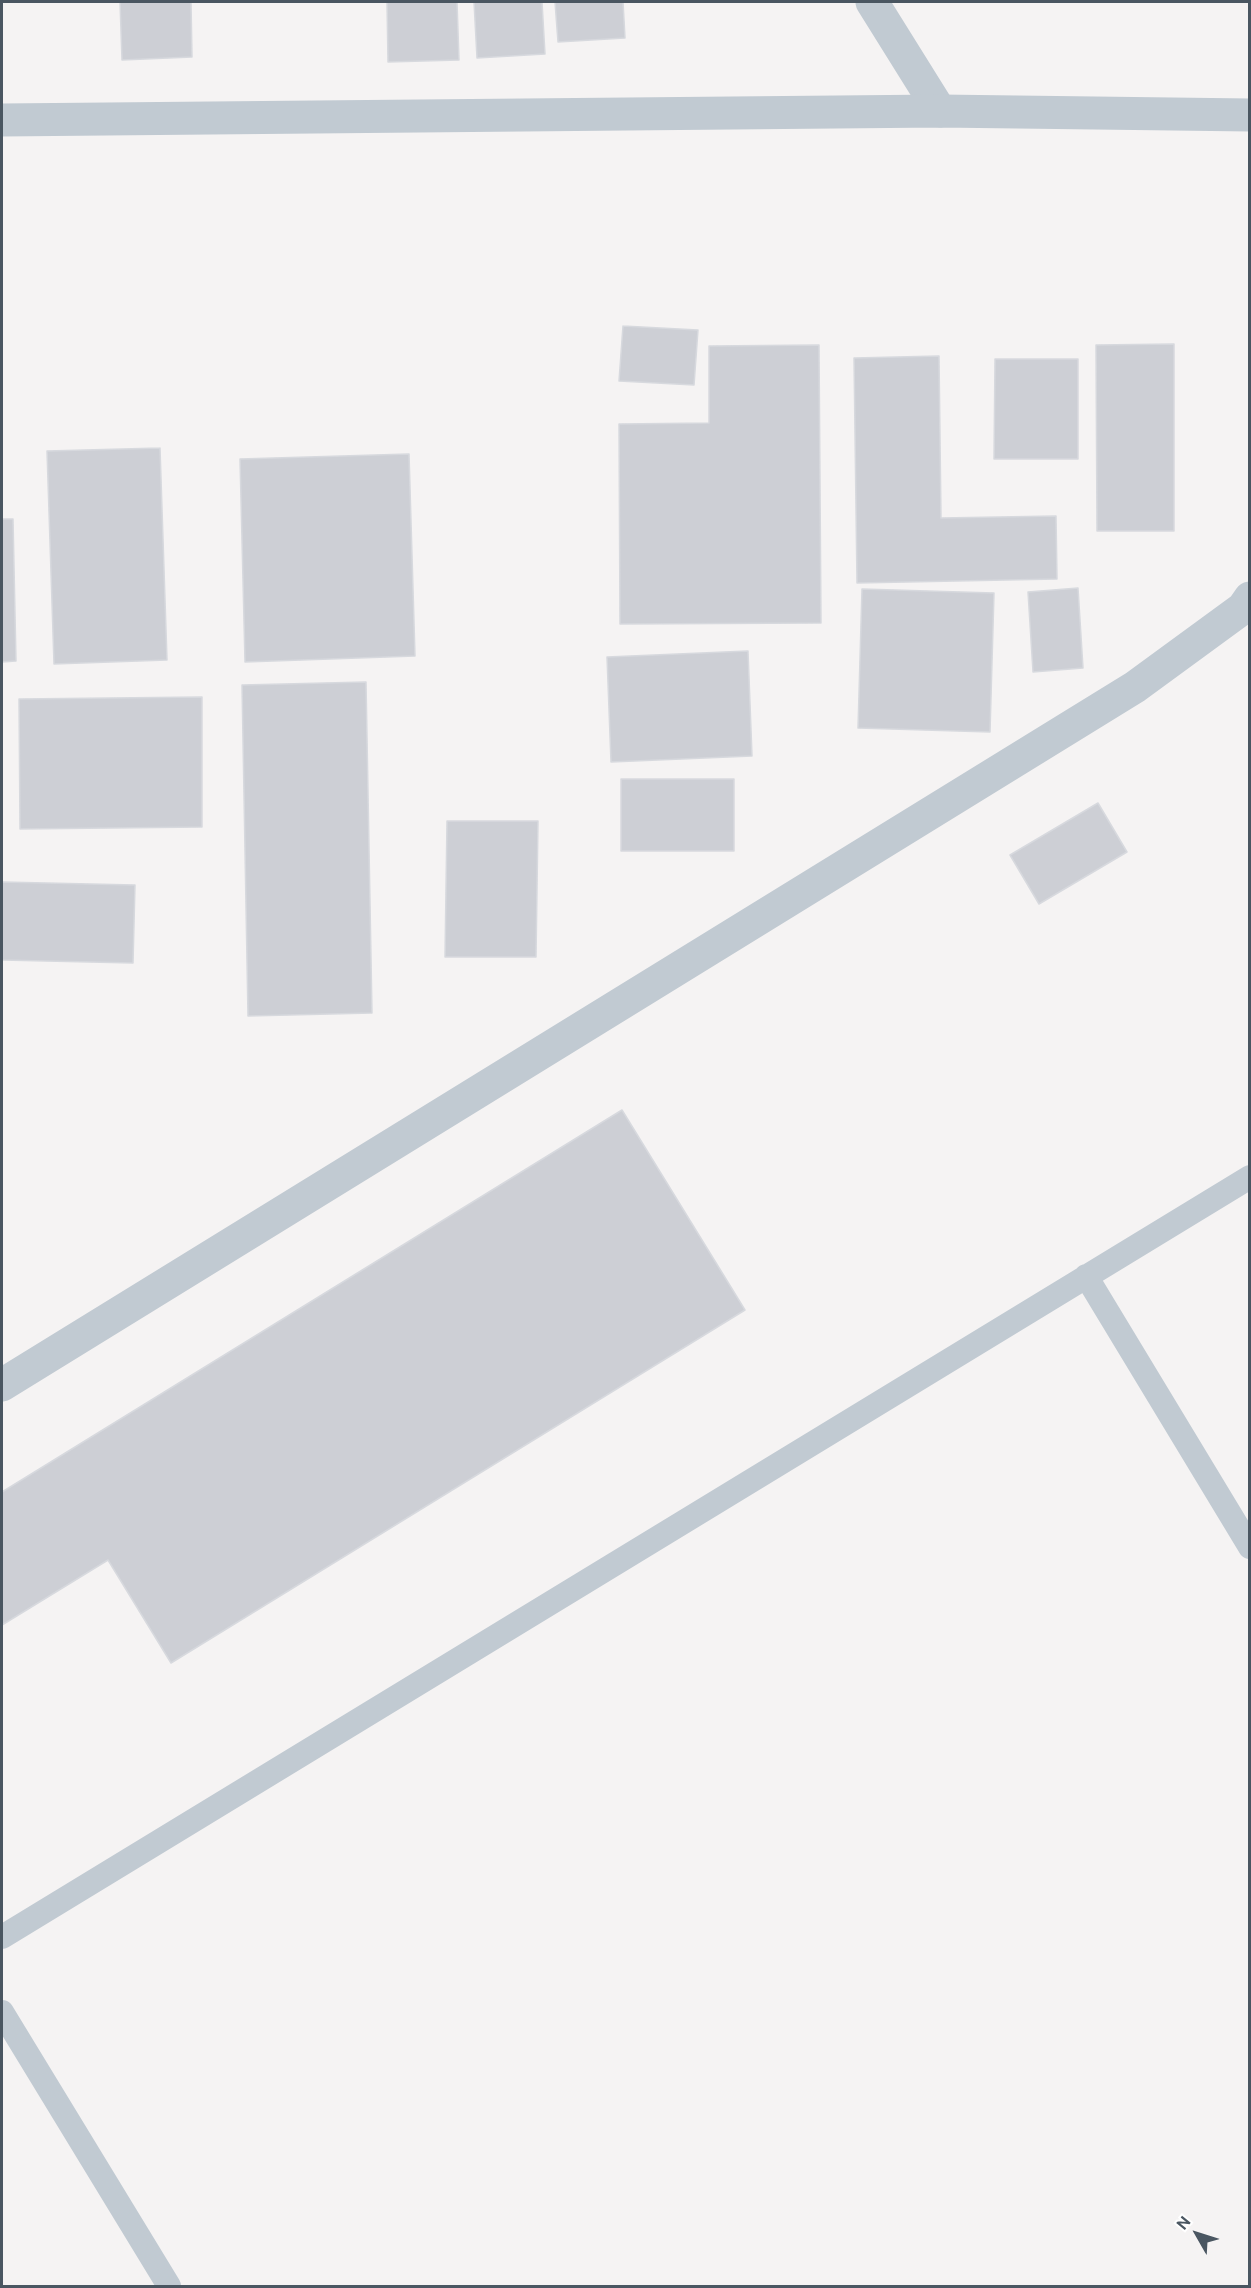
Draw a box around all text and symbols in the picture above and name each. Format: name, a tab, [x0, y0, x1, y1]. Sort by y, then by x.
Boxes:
north arrow	[1167, 2204, 1227, 2264]
text: N	[1172, 2212, 1194, 2233]

